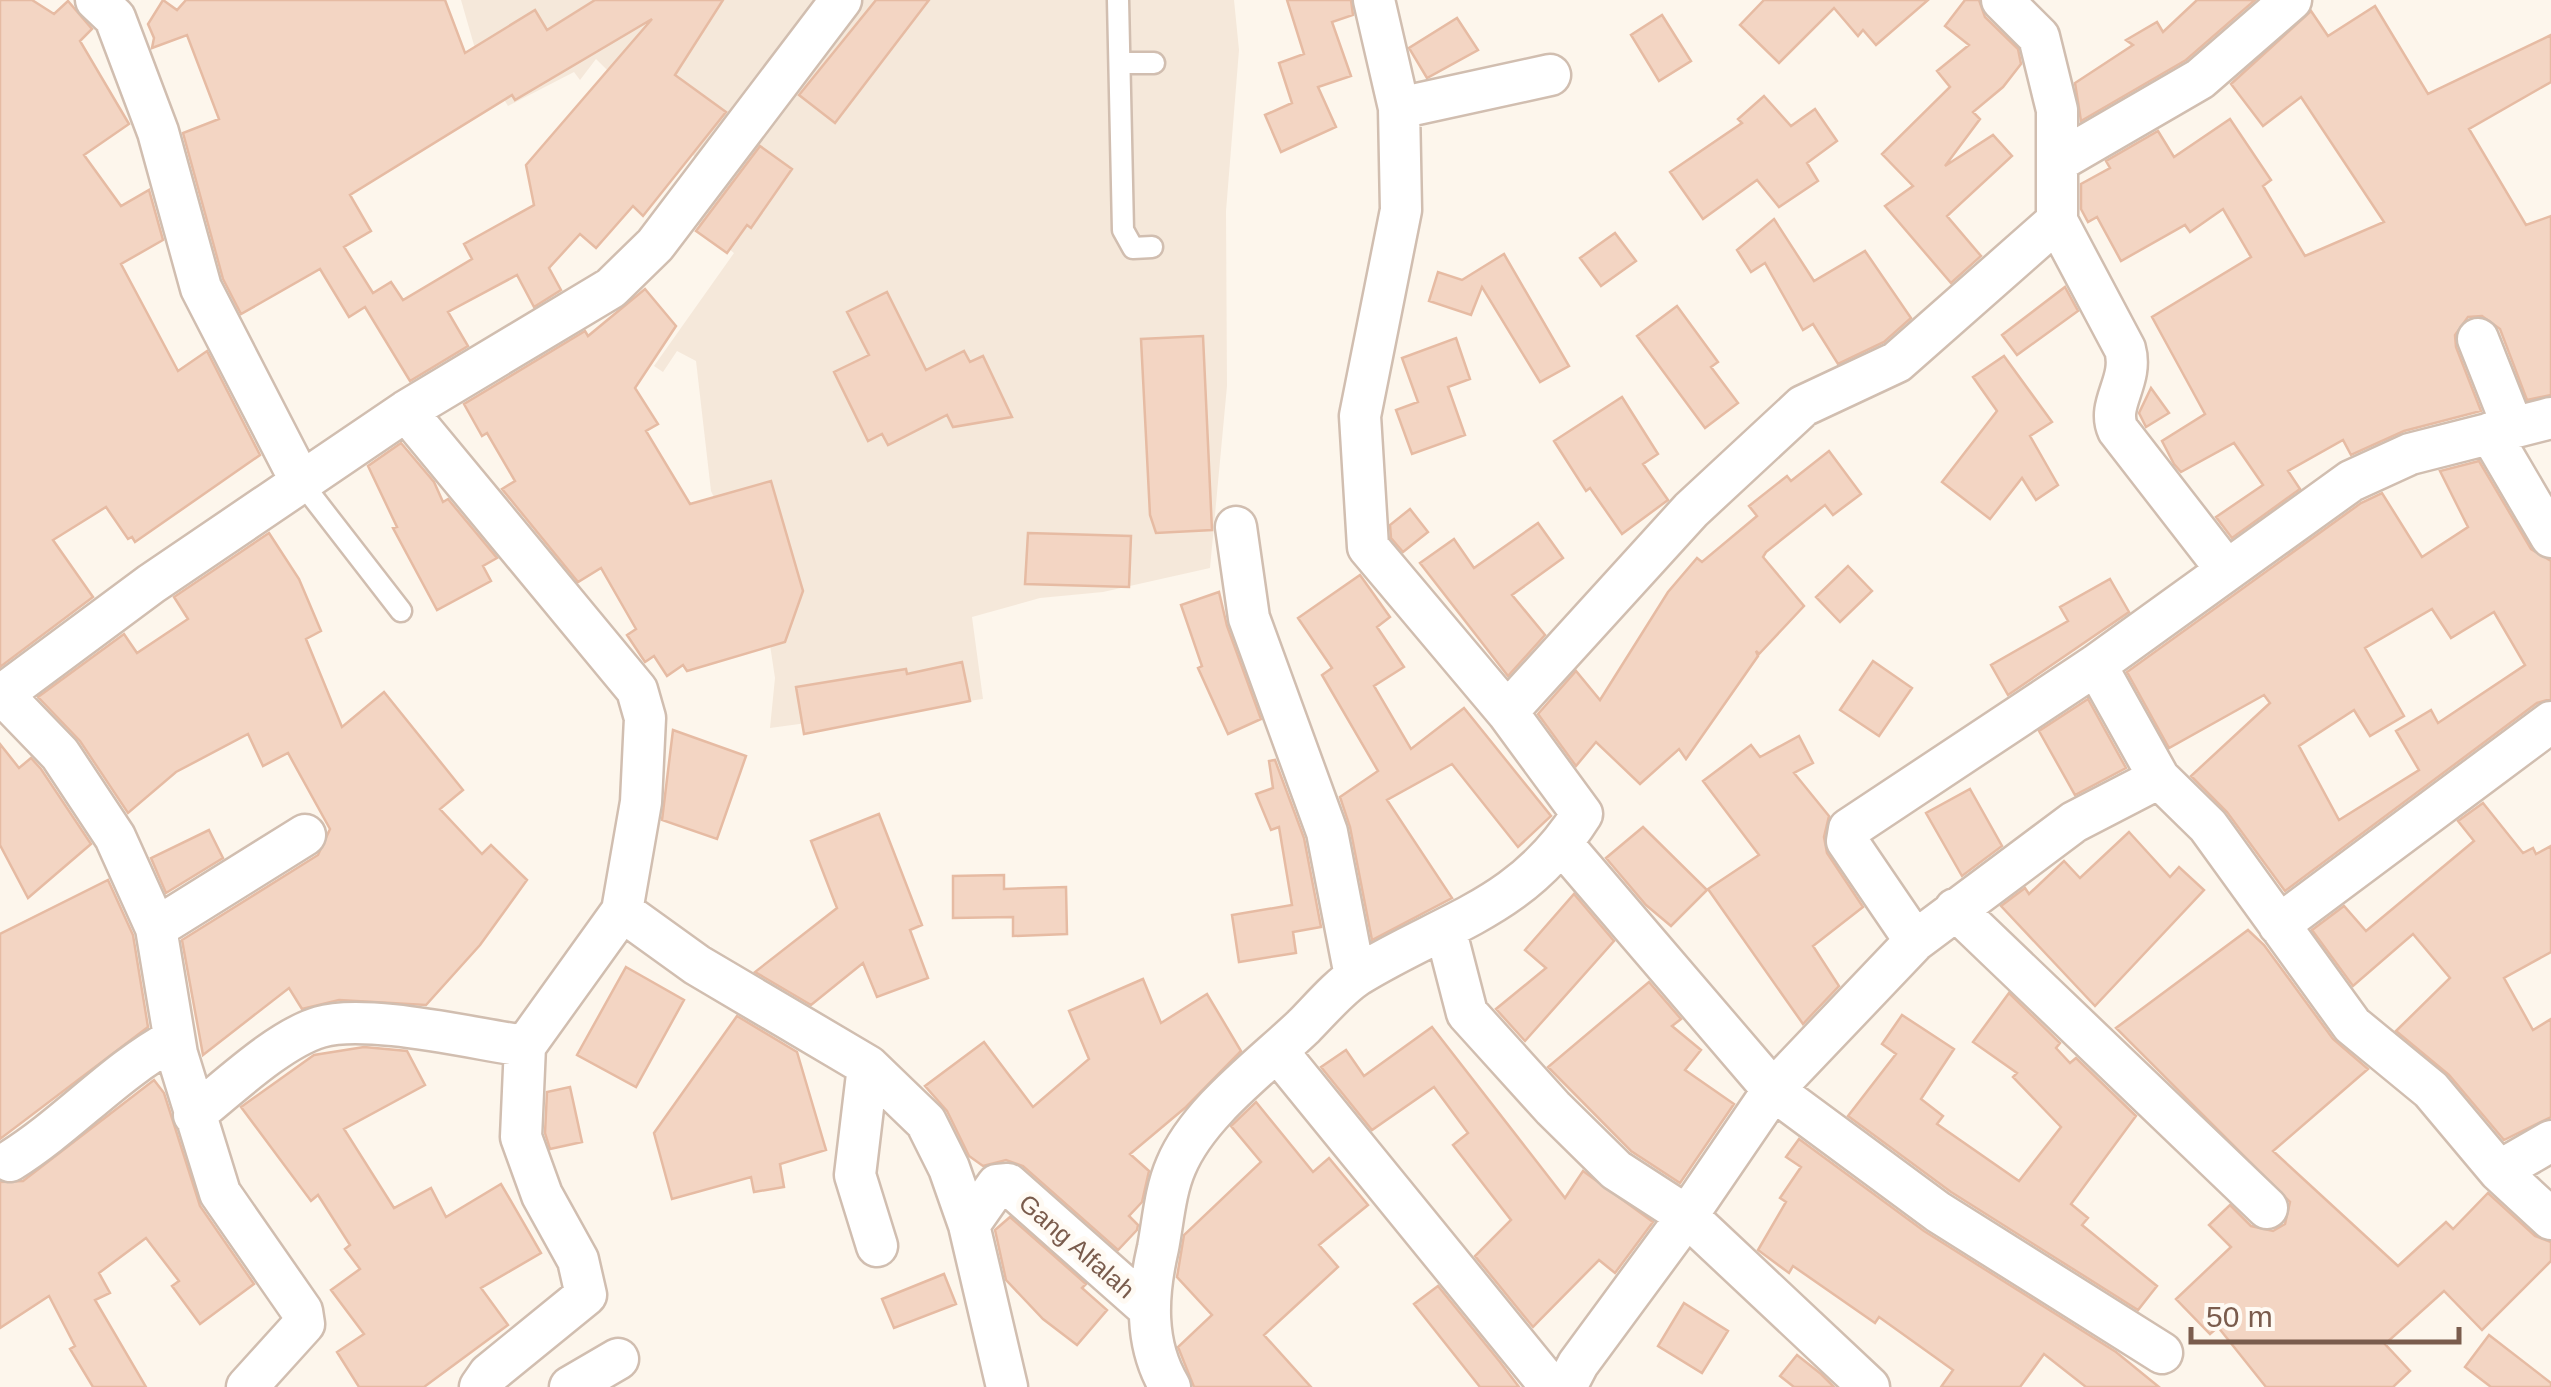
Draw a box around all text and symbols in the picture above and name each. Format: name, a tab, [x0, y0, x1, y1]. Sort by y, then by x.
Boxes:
street label: Gang Alfalah	[1014, 1188, 1140, 1304]
scale bar	[2191, 1282, 2458, 1344]
text: 50 m	[2206, 1300, 2273, 1333]

